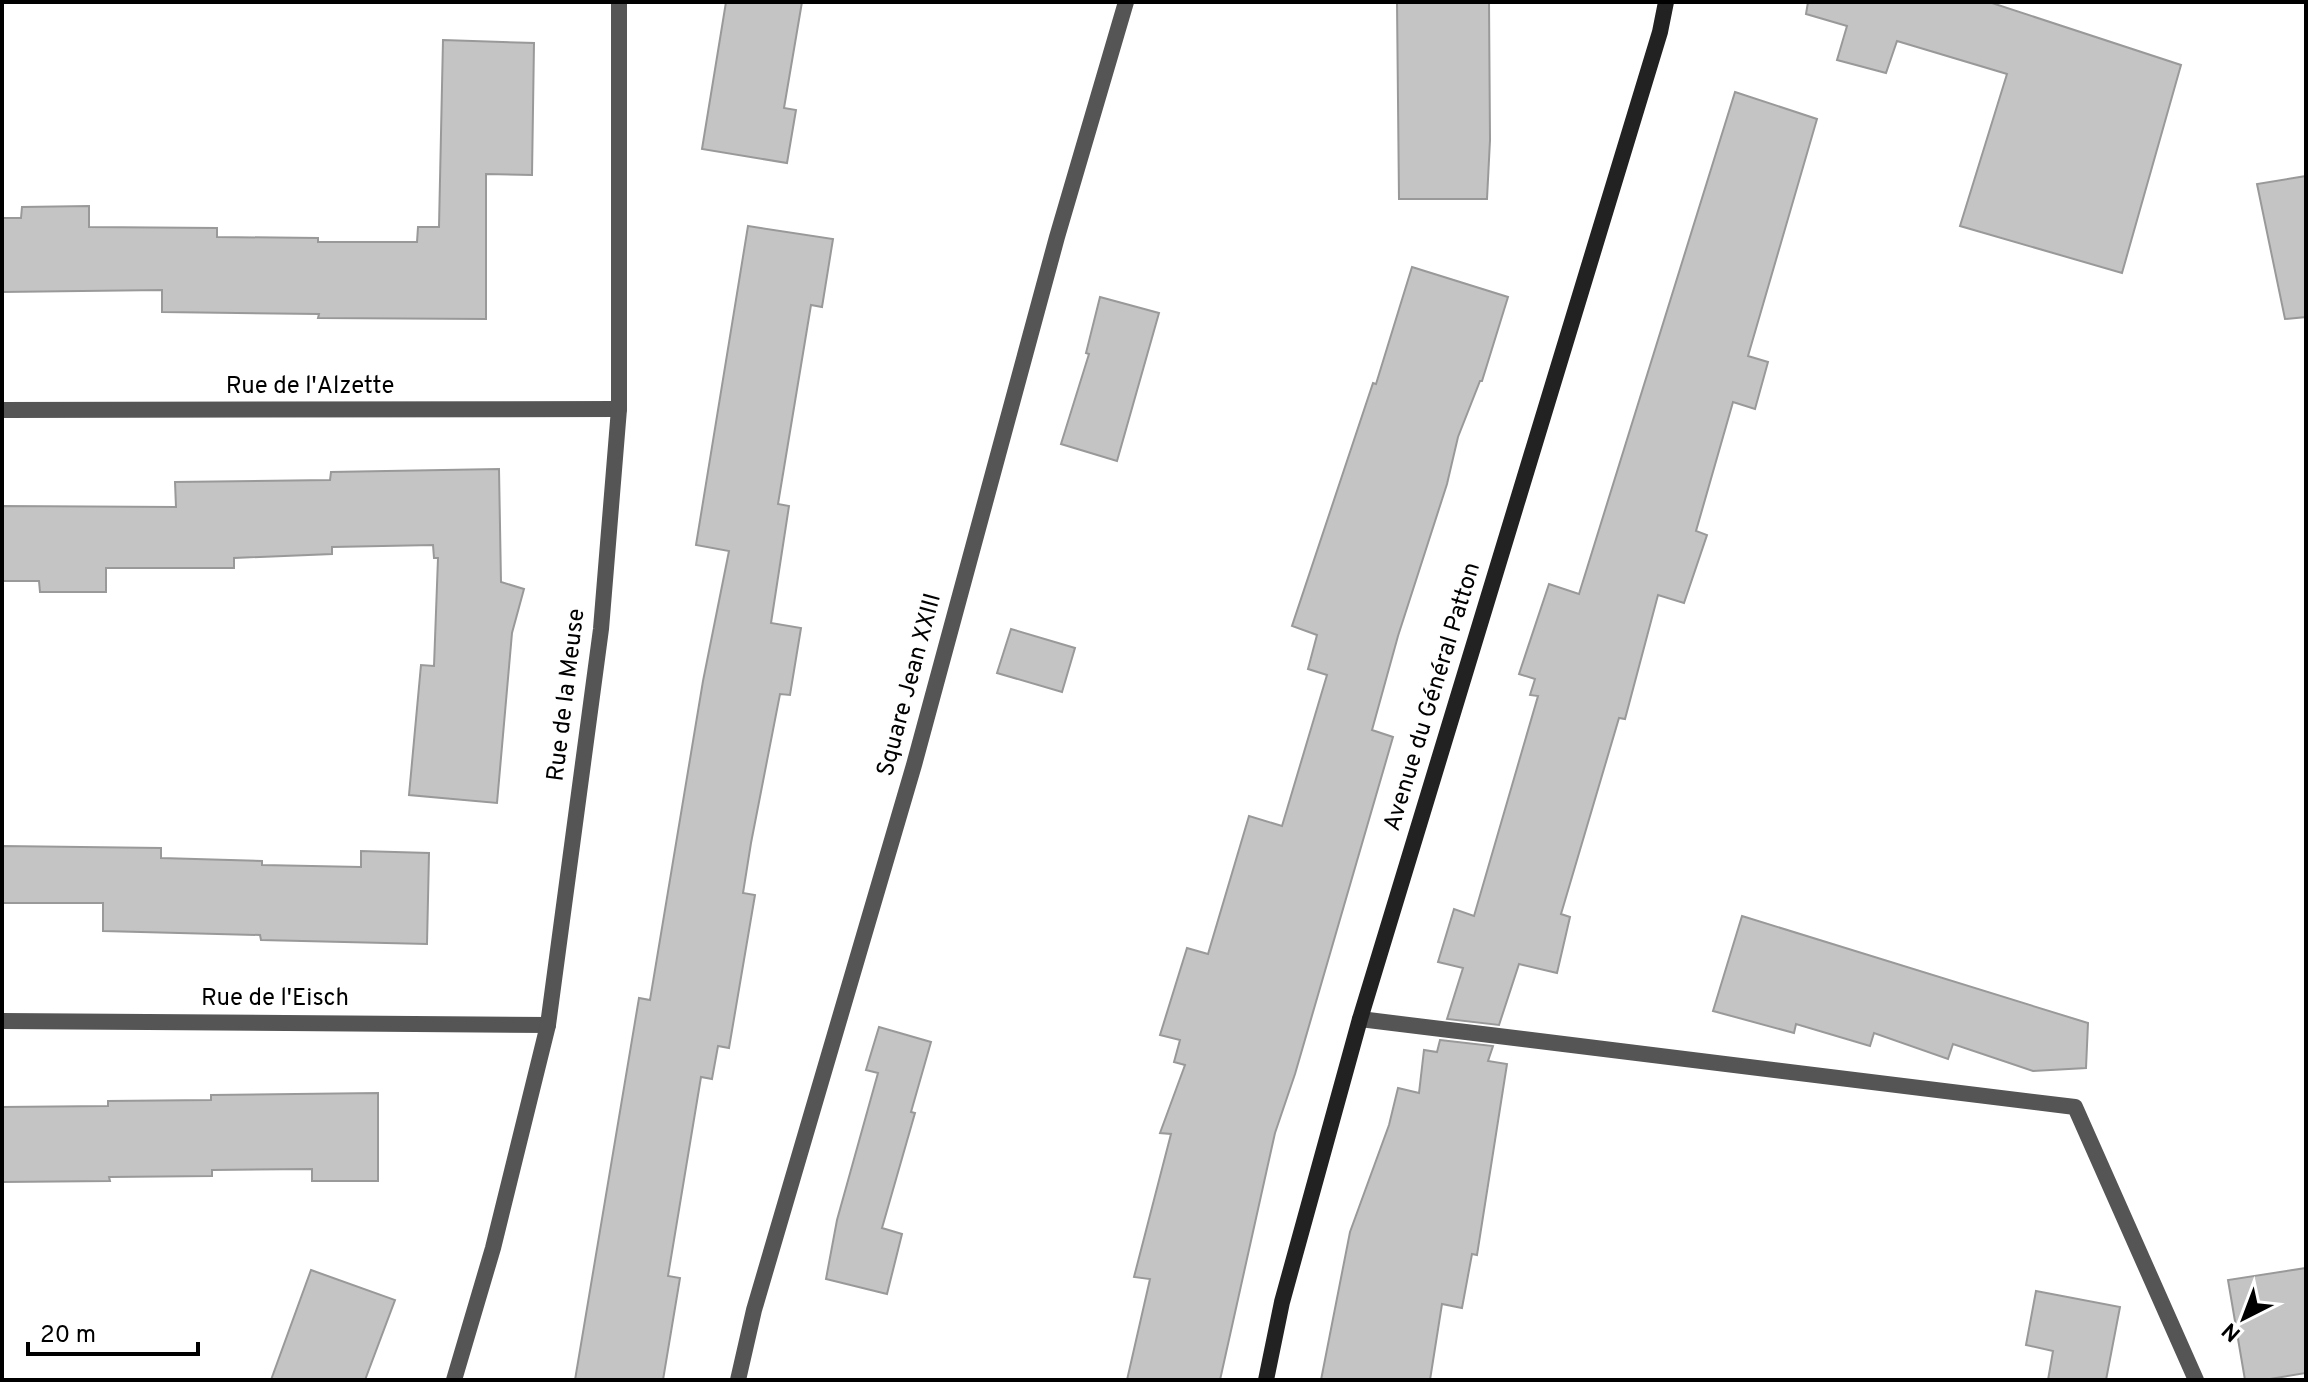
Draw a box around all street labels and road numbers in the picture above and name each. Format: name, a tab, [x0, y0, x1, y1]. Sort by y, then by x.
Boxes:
street label: Rue de l'Alzette	[226, 372, 394, 402]
street label: Avenue du Général Patton	[1378, 559, 1488, 835]
street label: Square Jean XXIII	[871, 590, 949, 780]
street label: Rue de la Meuse	[542, 607, 592, 783]
street label: Rue de l'Eisch	[201, 984, 349, 1014]

